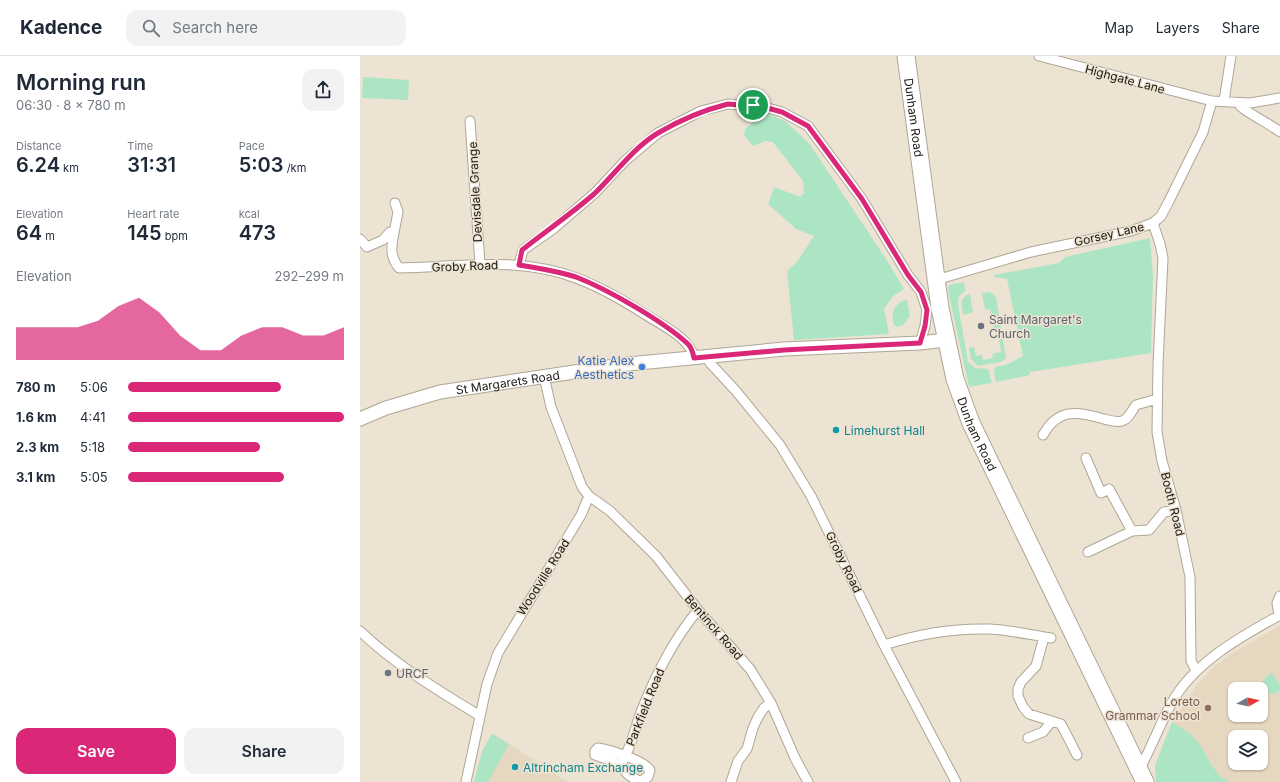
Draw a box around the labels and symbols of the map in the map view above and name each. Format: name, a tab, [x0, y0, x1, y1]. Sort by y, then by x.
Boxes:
street label: Highgate Lane	[1083, 61, 1167, 97]
street label: Dunham Road	[902, 77, 927, 158]
pin	[736, 88, 770, 122]
street label: Devisdale Grange	[465, 141, 485, 243]
street label: Gorsey Lane	[1072, 219, 1146, 249]
street label: Groby Road	[431, 257, 499, 275]
place label: Saint Margaret's Church	[989, 312, 1082, 341]
marker: Saint Margaret's Church	[976, 321, 986, 331]
place label: Katie Alex Aesthetics	[574, 353, 634, 382]
marker: Katie Alex Aesthetics	[637, 362, 647, 372]
street label: St Margarets Road	[455, 367, 561, 397]
street label: Dunham Road	[955, 395, 1000, 473]
place label: Limehurst Hall	[844, 423, 925, 438]
marker: Limehurst Hall	[831, 425, 841, 435]
street label: Booth Road	[1158, 470, 1188, 538]
street label: Groby Road	[823, 529, 865, 595]
street label: Woodville Road	[513, 536, 573, 618]
street label: Bentinck Road	[682, 591, 746, 663]
place label: URCF	[396, 666, 429, 681]
street label: Parkfield Road	[623, 666, 667, 748]
marker: URCF	[383, 668, 393, 678]
north arrow	[1228, 682, 1268, 722]
place label: Loreto Grammar School	[1105, 694, 1200, 723]
marker: Loreto Grammar School	[1203, 703, 1213, 713]
place label: Altrincham Exchange	[523, 760, 643, 775]
marker: Altrincham Exchange	[510, 762, 520, 772]

